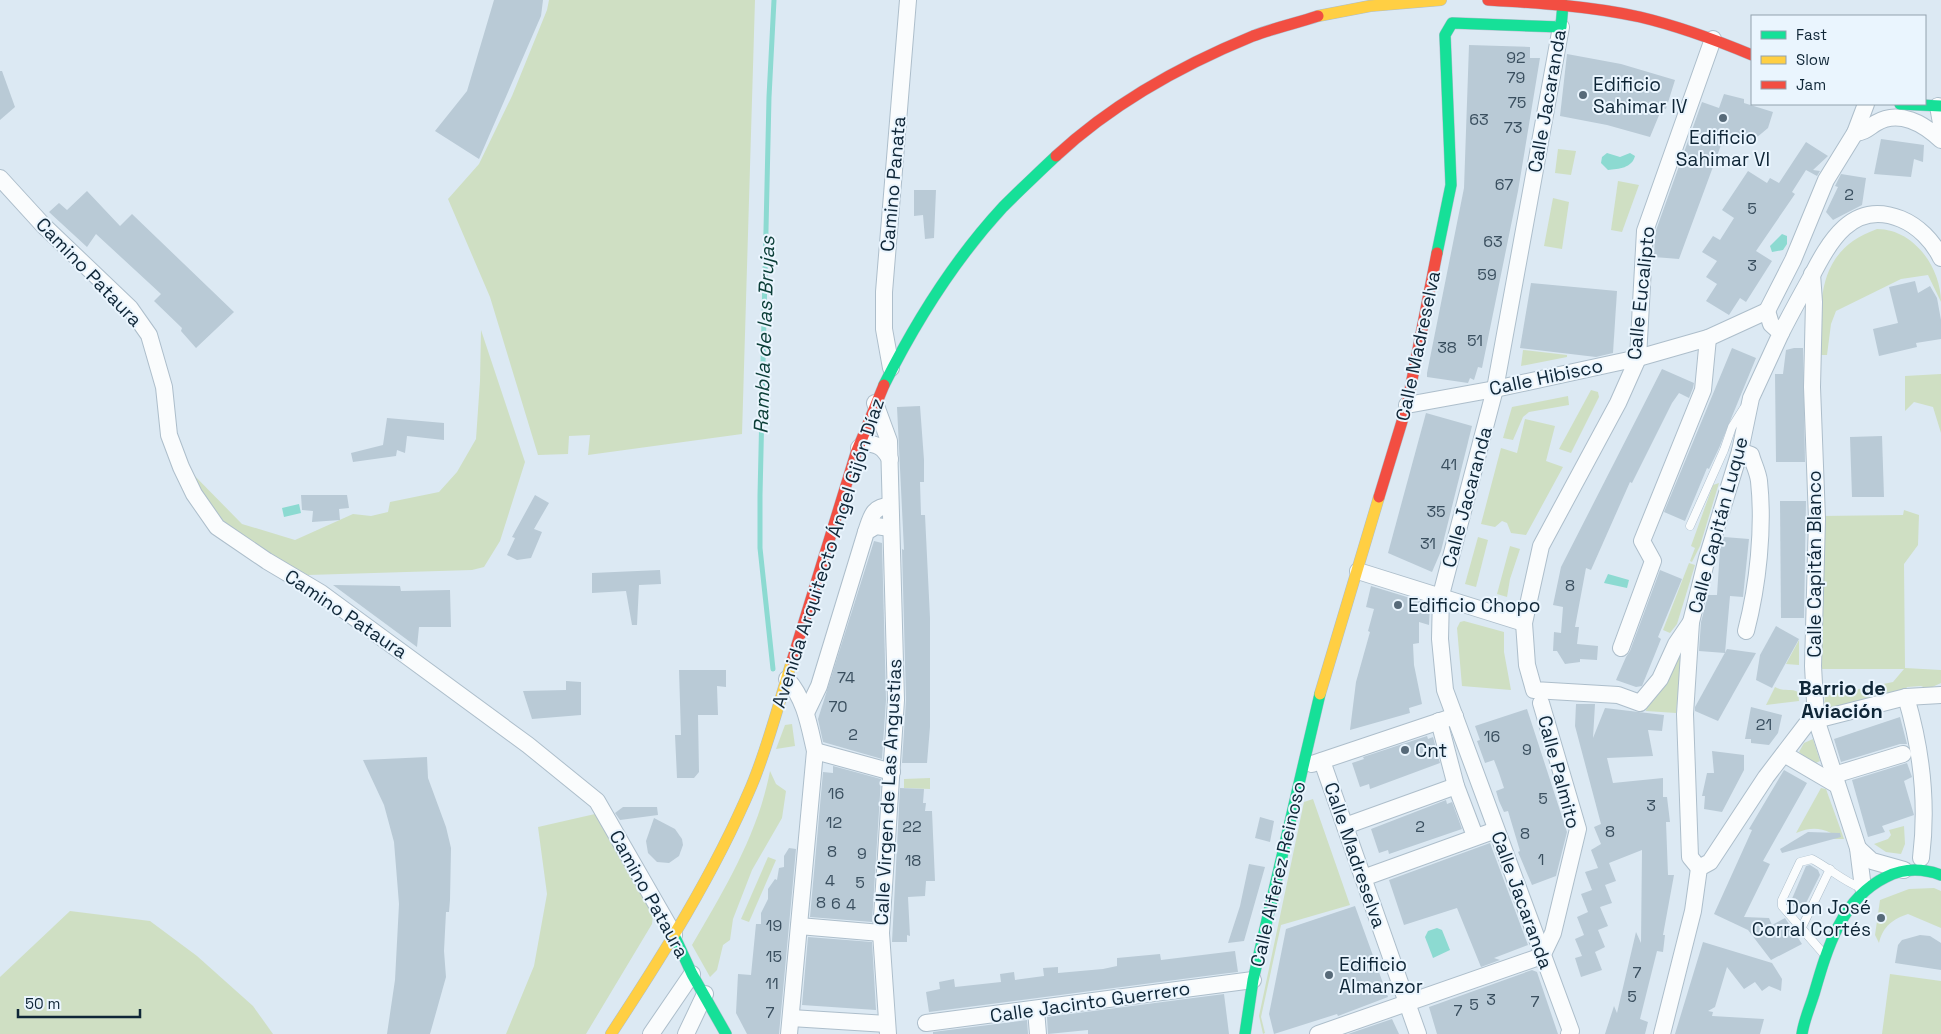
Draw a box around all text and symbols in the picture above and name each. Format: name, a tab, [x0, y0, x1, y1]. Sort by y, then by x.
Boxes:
legend	[1751, 15, 1926, 105]
text: Fast	[1796, 25, 1827, 44]
street label: Calle Jacaranda	[1522, 27, 1572, 175]
house number: 92	[1506, 47, 1526, 68]
text: Slow	[1796, 50, 1830, 69]
house number: 79	[1507, 67, 1525, 88]
place label: Edificio Sahimar IV	[1593, 72, 1688, 119]
text: Jam	[1796, 75, 1826, 94]
marker: Edificio Sahimar IV	[1577, 89, 1589, 101]
house number: 75	[1508, 92, 1526, 113]
house number: 63	[1469, 109, 1489, 130]
marker: Edificio Sahimar VI	[1717, 112, 1729, 124]
street label: Camino Panata	[875, 115, 911, 253]
house number: 73	[1504, 117, 1522, 138]
place label: Edificio Sahimar VI	[1676, 125, 1770, 172]
house number: 67	[1495, 174, 1513, 195]
house number: 2	[1844, 184, 1854, 205]
house number: 5	[1747, 198, 1757, 219]
street label: Camino Pataura	[30, 212, 148, 332]
street label: Calle Eucalipto	[1622, 225, 1660, 361]
house number: 63	[1483, 231, 1503, 252]
water label: Rambla de las Brujas	[748, 234, 780, 434]
house number: 3	[1747, 255, 1757, 276]
house number: 59	[1477, 264, 1497, 285]
street label: Calle Madreselva	[1390, 269, 1446, 423]
house number: 51	[1467, 330, 1483, 351]
house number: 38	[1437, 337, 1457, 358]
street label: Calle Hibisco	[1487, 353, 1605, 401]
street label: Avenida Arquitecto Ángel Gijón Díaz	[766, 395, 890, 711]
street label: Calle Jacaranda	[1436, 424, 1498, 570]
street label: Calle Capitán Luque	[1682, 434, 1754, 616]
house number: 41	[1441, 454, 1457, 475]
street label: Calle Capitán Blanco	[1802, 470, 1827, 658]
house number: 35	[1426, 501, 1446, 522]
house number: 31	[1420, 533, 1436, 554]
street label: Camino Pataura	[280, 564, 412, 664]
house number: 8	[1565, 575, 1575, 596]
place label: Edificio Chopo	[1408, 593, 1540, 618]
marker: Edificio Chopo	[1392, 599, 1404, 611]
street label: Calle Virgen de Las Angustias	[869, 658, 907, 926]
house number: 74	[837, 667, 855, 688]
district label: Barrio de Aviación	[1798, 675, 1886, 724]
house number: 70	[828, 696, 848, 717]
street label: Calle Palmito	[1532, 713, 1586, 831]
house number: 21	[1756, 714, 1772, 735]
house number: 2	[848, 724, 858, 745]
house number: 16	[1484, 726, 1500, 747]
place label: Cnt	[1415, 738, 1447, 763]
house number: 9	[1522, 739, 1532, 760]
marker: Cnt	[1399, 744, 1411, 756]
street label: Calle Alferez Reinoso	[1244, 779, 1312, 969]
street label: Calle Madreselva	[1318, 779, 1392, 931]
house number: 16	[828, 783, 844, 804]
house number: 5	[1538, 788, 1548, 809]
house number: 3	[1646, 795, 1656, 816]
house number: 12	[826, 812, 842, 833]
house number: 22	[902, 816, 922, 837]
house number: 2	[1415, 816, 1425, 837]
house number: 8	[1605, 821, 1615, 842]
house number: 8	[1520, 823, 1530, 844]
street label: Camino Pataura	[603, 826, 695, 963]
street label: Calle Jacaranda	[1485, 828, 1559, 972]
house number: 8	[827, 841, 837, 862]
house number: 9	[857, 843, 867, 864]
house number: 1	[1538, 849, 1544, 870]
house number: 18	[905, 850, 921, 871]
house number: 4	[825, 870, 835, 891]
house number: 5	[855, 872, 865, 893]
house number: 8	[816, 892, 826, 913]
house number: 6	[831, 893, 841, 914]
house number: 4	[846, 894, 856, 915]
place label: Don José Corral Cortés	[1752, 895, 1871, 942]
marker: Don José Corral Cortés	[1875, 912, 1887, 924]
house number: 19	[766, 915, 782, 936]
house number: 15	[766, 946, 782, 967]
place label: Edificio Almanzor	[1339, 952, 1423, 999]
house number: 7	[1632, 962, 1642, 983]
marker: Edificio Almanzor	[1323, 969, 1335, 981]
house number: 11	[765, 973, 779, 994]
street label: Calle Jacinto Guerrero	[988, 976, 1192, 1028]
scale bar	[18, 986, 140, 1018]
house number: 5	[1627, 986, 1637, 1007]
house number: 3	[1486, 989, 1496, 1010]
house number: 7	[1530, 991, 1540, 1012]
text: 50 m	[25, 994, 60, 1013]
house number: 5	[1469, 994, 1479, 1015]
house number: 7	[1453, 1000, 1463, 1021]
house number: 7	[765, 1002, 775, 1023]

